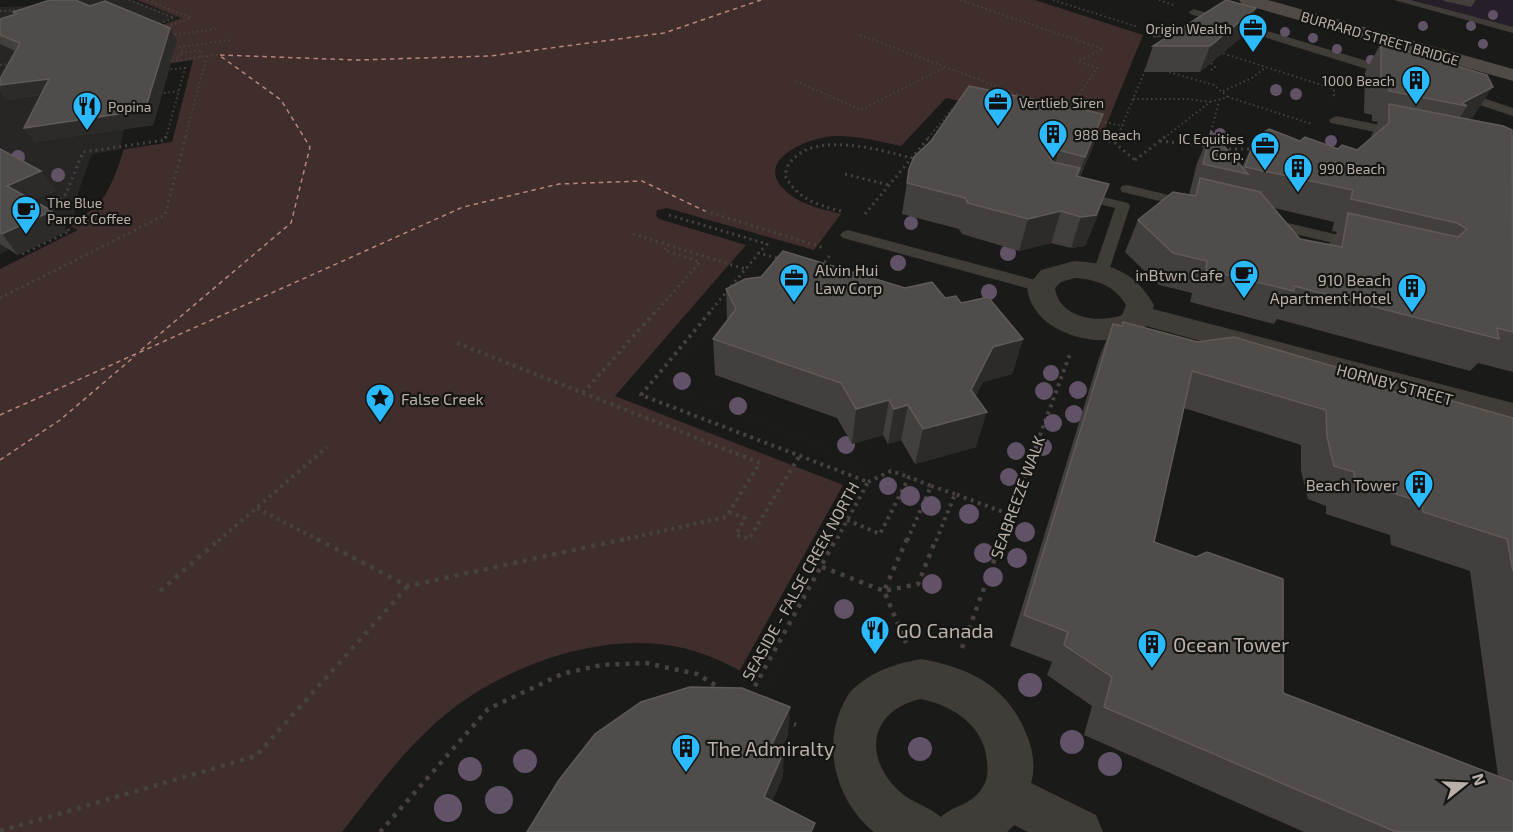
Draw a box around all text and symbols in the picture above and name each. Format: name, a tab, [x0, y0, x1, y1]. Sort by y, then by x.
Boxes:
street label: BURRARD STREET BRIDGE	[1299, 7, 1461, 69]
office icon: Origin Wealth	[1237, 12, 1269, 54]
place label: Origin Wealth	[1145, 20, 1232, 37]
building icon: 1000 Beach	[1400, 64, 1432, 106]
place label: 1000 Beach	[1322, 72, 1395, 89]
office icon: Vertlieb Siren	[982, 86, 1014, 128]
restaurant icon: Popina	[71, 90, 103, 132]
place label: Vertlieb Siren	[1019, 94, 1104, 111]
place label: Popina	[108, 98, 152, 115]
building icon: 988 Beach	[1037, 118, 1069, 160]
place label: 988 Beach	[1074, 126, 1141, 143]
place label: IC Equities Corp.	[1179, 130, 1244, 163]
office icon: IC Equities Corp.	[1249, 130, 1281, 172]
building icon: 990 Beach	[1282, 152, 1314, 194]
place label: 990 Beach	[1319, 160, 1385, 177]
cafe icon: The Blue Parrot Coffee	[10, 194, 42, 236]
place label: The Blue Parrot Coffee	[47, 194, 131, 227]
cafe icon: inBtwn Cafe	[1228, 258, 1260, 300]
place label: Alvin Hui Law Corp	[815, 260, 882, 297]
office icon: Alvin Hui Law Corp	[778, 262, 810, 304]
place label: inBtwn Cafe	[1135, 265, 1223, 284]
place label: 910 Beach Apartment Hotel	[1270, 270, 1391, 307]
building icon: 910 Beach Apartment Hotel	[1396, 272, 1428, 314]
street label: HORNBY STREET	[1335, 359, 1455, 409]
place icon: False Creek	[364, 382, 396, 424]
place label: False Creek	[401, 389, 484, 408]
street label: SEABREEZE WALK	[986, 432, 1048, 561]
building icon: Beach Tower	[1403, 468, 1435, 510]
place label: Beach Tower	[1306, 475, 1399, 494]
street label: SEASIDE - FALSE CREEK NORTH	[737, 478, 863, 684]
restaurant icon: GO Canada	[859, 614, 891, 656]
place label: GO Canada	[896, 618, 994, 642]
building icon: Ocean Tower	[1136, 628, 1168, 670]
place label: Ocean Tower	[1173, 632, 1289, 656]
building icon: The Admiralty	[670, 732, 702, 774]
place label: The Admiralty	[707, 736, 835, 760]
north arrow	[1435, 754, 1495, 814]
text: N	[1469, 771, 1491, 788]

